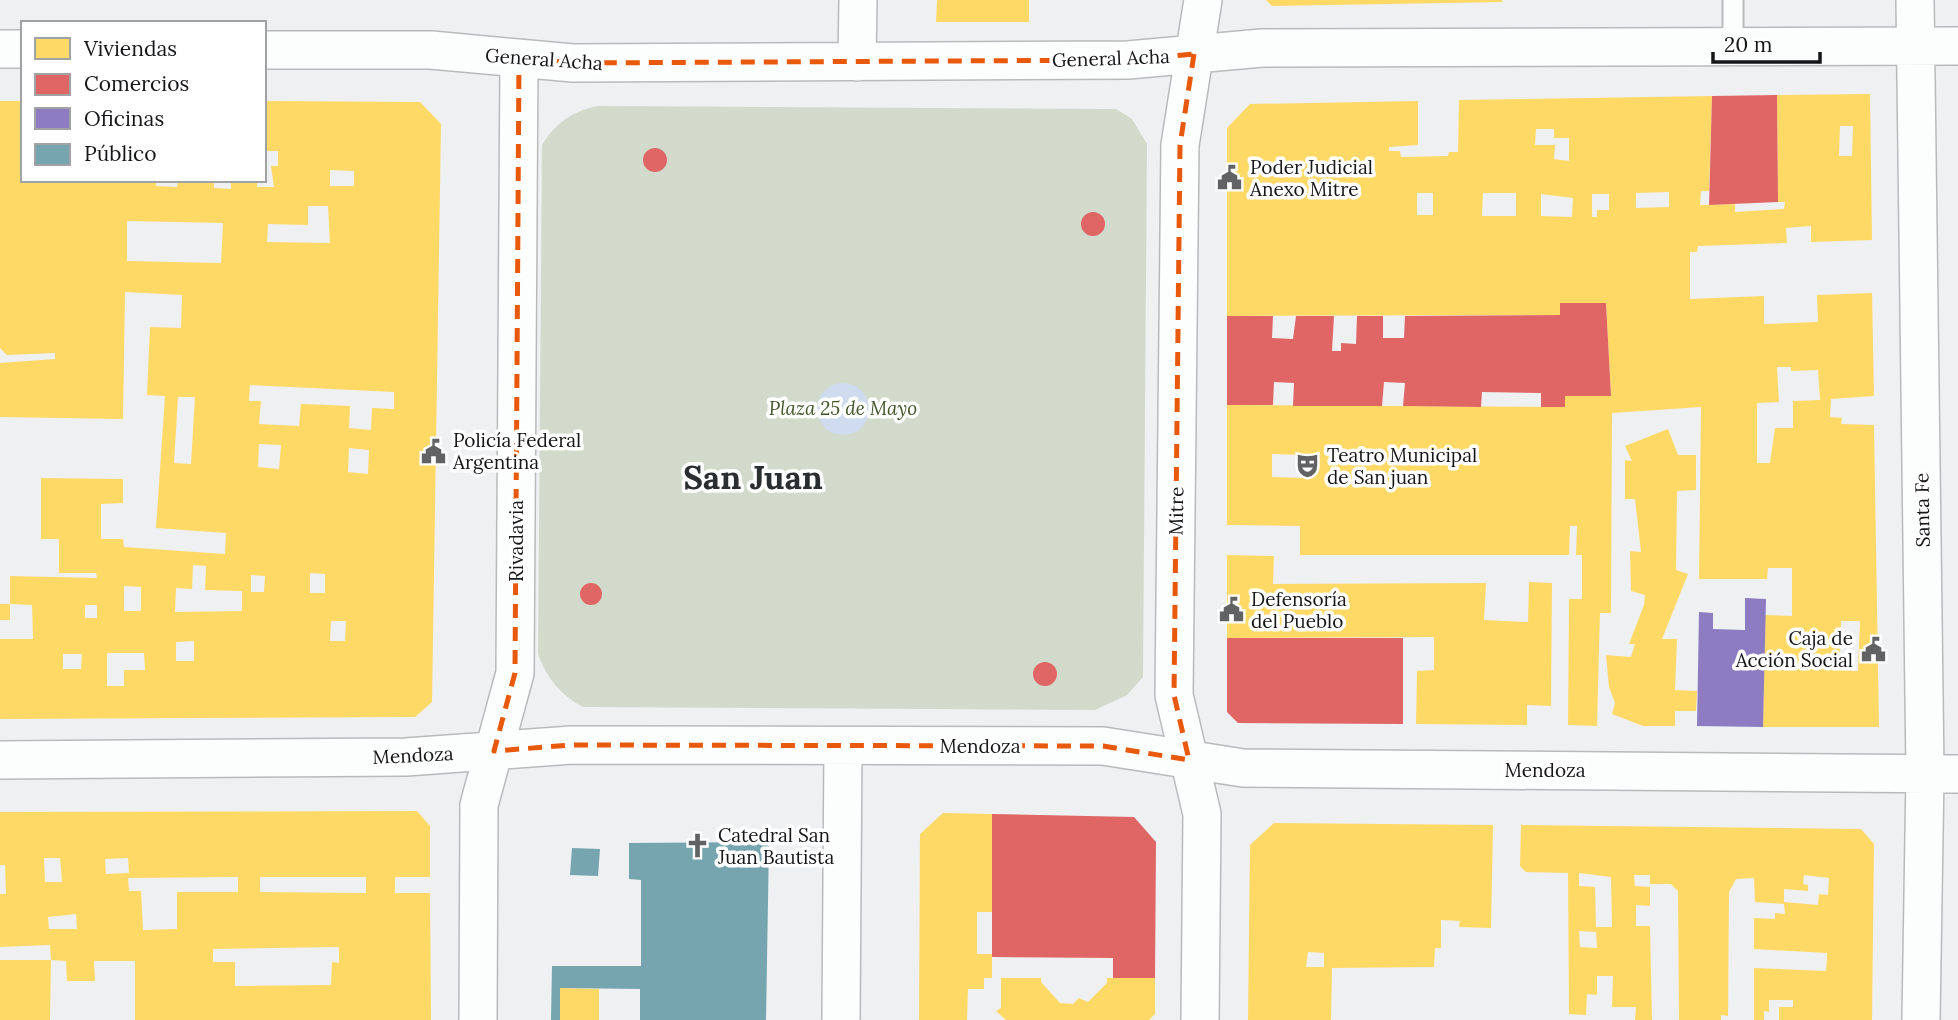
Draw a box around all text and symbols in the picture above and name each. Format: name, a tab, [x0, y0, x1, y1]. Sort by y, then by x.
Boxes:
legend	[21, 21, 266, 182]
scale bar	[1713, 21, 1820, 65]
text: 20 m	[1724, 31, 1773, 58]
text: Viviendas	[83, 35, 177, 62]
street label: General Acha	[484, 43, 604, 75]
street label: General Acha	[1052, 44, 1170, 72]
text: Comercios	[84, 70, 189, 97]
text: Oficinas	[84, 105, 164, 132]
text: Público	[84, 140, 156, 167]
place label: Poder Judicial Anexo Mitre	[1249, 155, 1373, 201]
public building icon: Poder Judicial Anexo Mitre	[1216, 164, 1244, 192]
park label: Plaza 25 de Mayo	[769, 396, 917, 420]
place label: Policía Federal Argentina	[452, 428, 581, 474]
public building icon: Policía Federal Argentina	[419, 437, 447, 465]
place label: Teatro Municipal de San juan	[1327, 443, 1477, 489]
theatre icon: Teatro Municipal de San juan	[1293, 452, 1321, 480]
district label: San Juan	[683, 456, 823, 498]
street label: Santa Fe	[1909, 473, 1935, 547]
street label: Mitre	[1164, 486, 1188, 536]
street label: Rivadavia	[504, 500, 528, 582]
place label: Defensoría del Pueblo	[1251, 587, 1347, 633]
public building icon: Defensoría del Pueblo	[1217, 596, 1245, 624]
place label: Caja de Acción Social	[1735, 626, 1853, 672]
public building icon: Caja de Acción Social	[1859, 635, 1887, 663]
street label: Mendoza	[939, 734, 1021, 758]
street label: Mendoza	[372, 741, 454, 769]
street label: Mendoza	[1504, 758, 1586, 782]
place label: Catedral San Juan Bautista	[717, 823, 834, 869]
church icon: Catedral San Juan Bautista	[684, 832, 712, 860]

